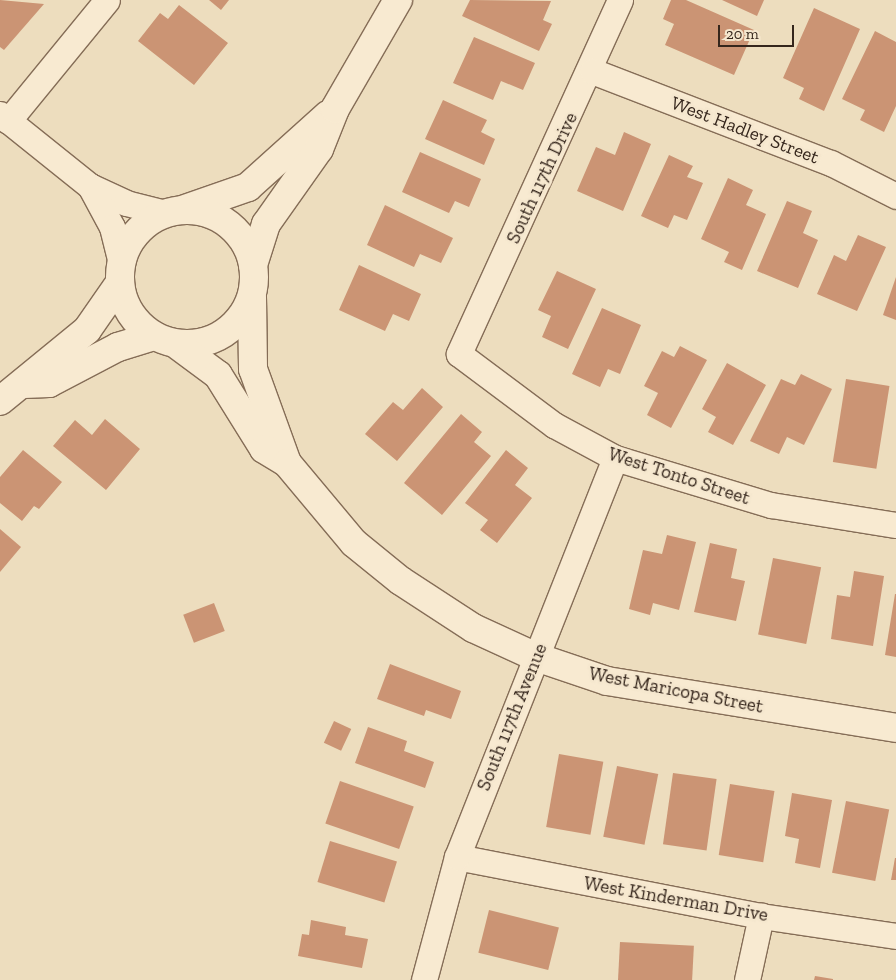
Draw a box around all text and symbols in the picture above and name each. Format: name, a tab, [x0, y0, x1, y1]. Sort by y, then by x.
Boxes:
scale bar	[721, 15, 797, 47]
text: 20 m	[726, 25, 759, 43]
street label: West Hadley Street	[668, 91, 822, 169]
street label: South 117th Drive	[502, 109, 582, 247]
street label: West Tonto Street	[605, 442, 753, 510]
street label: South 117th Avenue	[472, 639, 552, 795]
street label: West Maricopa Street	[587, 662, 765, 718]
street label: West Kinderman Drive	[582, 872, 770, 926]

